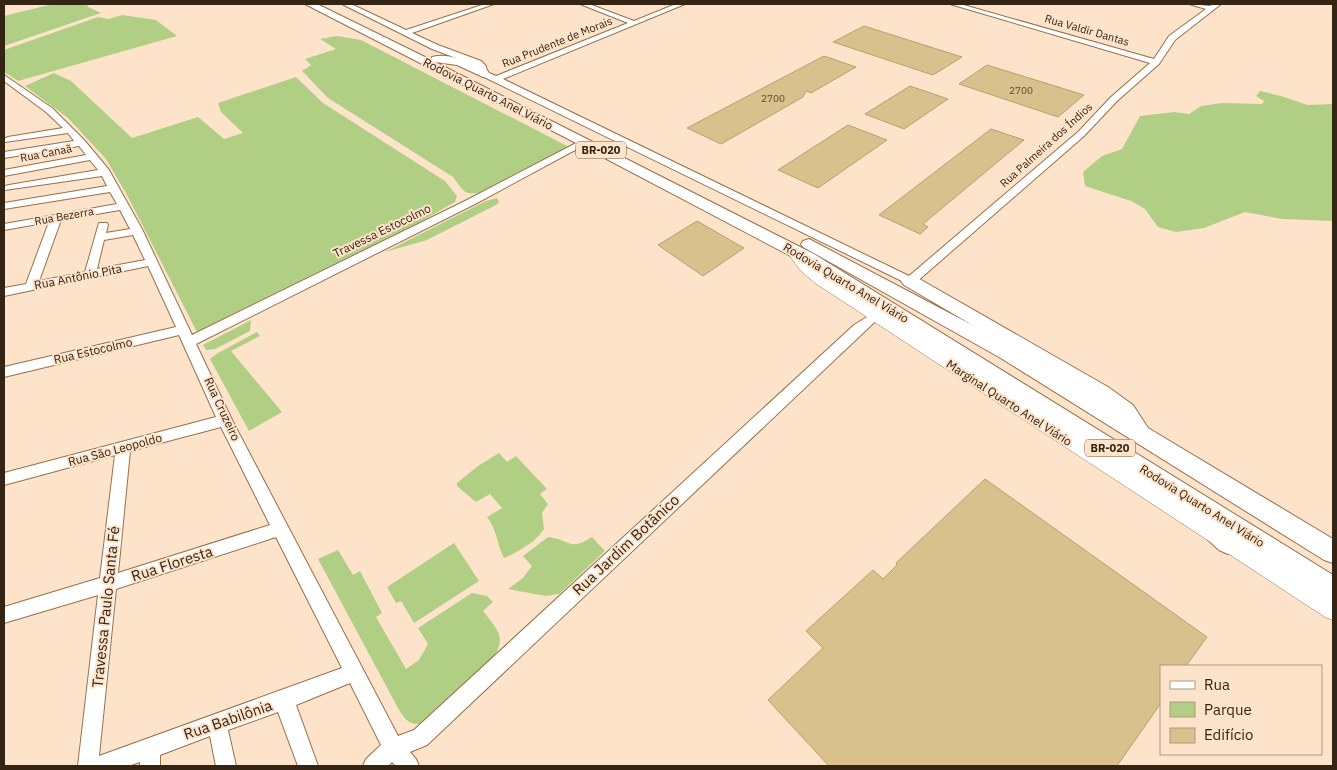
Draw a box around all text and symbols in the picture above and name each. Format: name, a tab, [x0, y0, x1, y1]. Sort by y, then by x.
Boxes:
street label: Rua Valdir Dantas	[1043, 11, 1131, 49]
street label: Rua Prudente de Morais	[500, 13, 614, 71]
street label: Rodovia Quarto Anel Viário	[421, 54, 556, 133]
house number: 2700	[1009, 84, 1033, 97]
house number: 2700	[761, 92, 785, 105]
street label: Rua Palmeira dos Índios	[997, 100, 1095, 190]
street label: Rua Canaã	[19, 141, 73, 165]
road number: BR-020	[576, 142, 626, 158]
street label: Travessa Estocolmo	[330, 200, 433, 261]
street label: Rua Bezerra	[33, 204, 95, 228]
street label: Rodovia Quarto Anel Viário	[781, 239, 912, 326]
street label: Rua Antônio Pita	[33, 261, 124, 292]
street label: Rua Estocolmo	[52, 334, 134, 367]
street label: Marginal Quarto Anel Viário	[944, 356, 1075, 449]
street label: Rua Cruzeiro	[201, 375, 244, 443]
street label: Rua São Leopoldo	[66, 430, 164, 469]
road number: BR-020	[1085, 439, 1135, 456]
street label: Rodovia Quarto Anel Viário	[1137, 461, 1267, 550]
street label: Rua Jardim Botânico	[568, 490, 683, 599]
street label: Travessa Paulo Santa Fé	[88, 525, 123, 689]
street label: Rua Floresta	[129, 541, 215, 586]
legend	[1160, 665, 1322, 755]
text: Rua	[1204, 675, 1230, 694]
street label: Rua Babilônia	[181, 695, 275, 744]
text: Parque	[1204, 700, 1252, 719]
text: Edifício	[1204, 725, 1253, 744]

